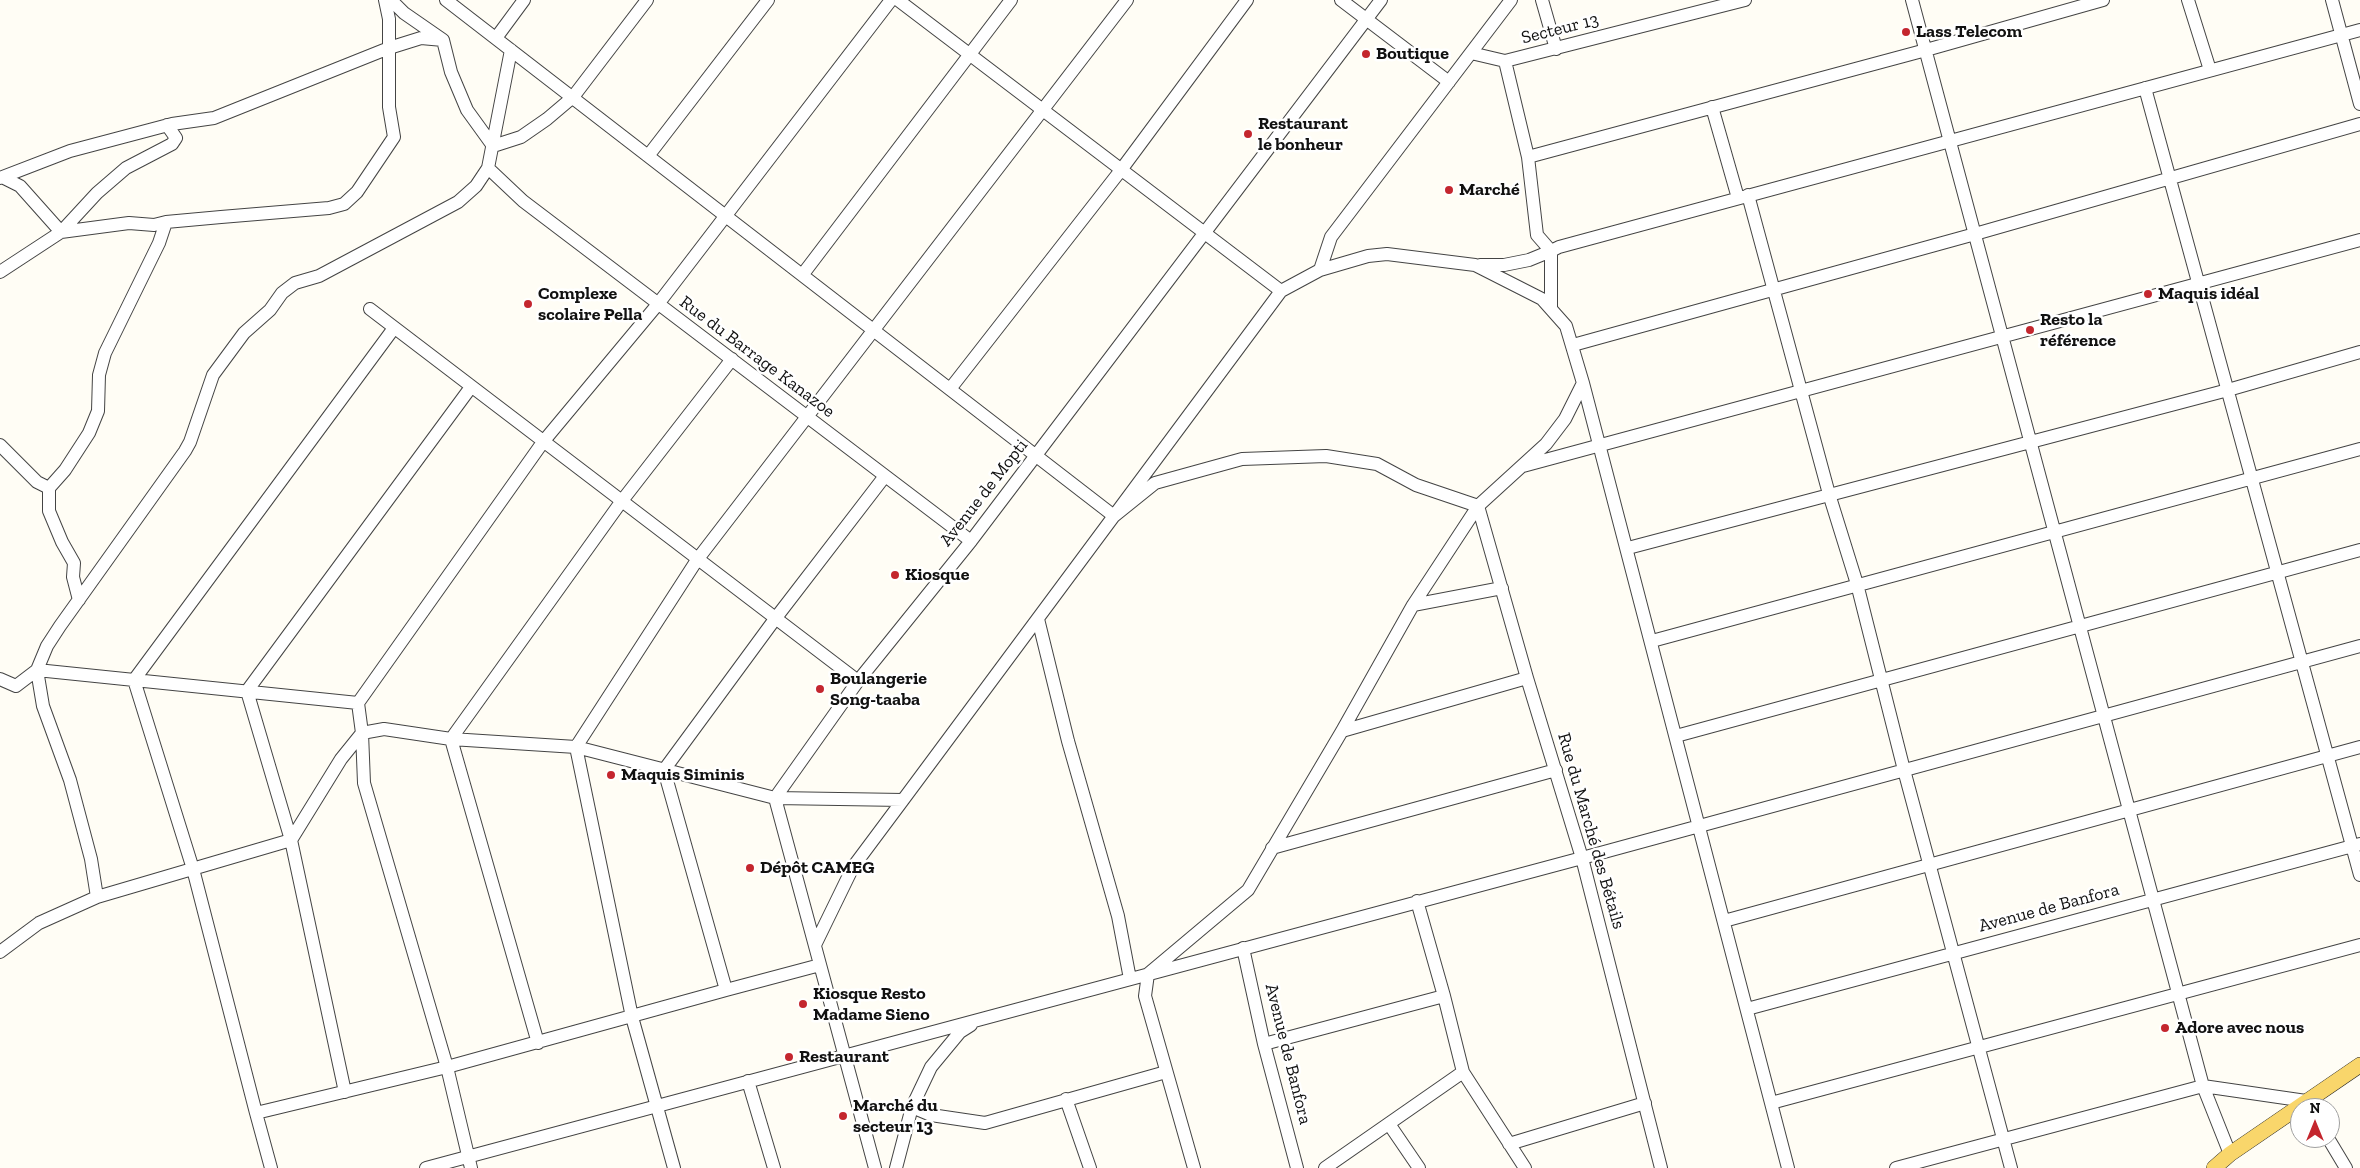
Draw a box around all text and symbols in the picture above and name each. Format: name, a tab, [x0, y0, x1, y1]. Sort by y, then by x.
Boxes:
street label: Secteur 13	[1519, 9, 1601, 49]
place label: Lass Telecom	[1916, 21, 2022, 43]
marker: Lass Telecom	[1900, 26, 1912, 38]
place label: Boutique	[1376, 43, 1449, 65]
marker: Boutique	[1360, 48, 1372, 60]
place label: Restaurant le bonheur	[1258, 113, 1348, 156]
marker: Restaurant le bonheur	[1242, 128, 1254, 140]
place label: Marché	[1459, 179, 1520, 201]
marker: Marché	[1443, 184, 1455, 196]
place label: Complexe scolaire Pella	[538, 283, 642, 326]
place label: Maquis idéal	[2158, 283, 2259, 305]
marker: Maquis idéal	[2142, 288, 2154, 300]
street label: Rue du Barrage Kanazoe	[675, 292, 839, 422]
marker: Complexe scolaire Pella	[522, 298, 534, 310]
place label: Resto la référence	[2040, 309, 2116, 352]
marker: Resto la référence	[2024, 324, 2036, 336]
street label: Avenue de Mopti	[936, 435, 1032, 551]
place label: Kiosque	[905, 564, 969, 586]
marker: Kiosque	[889, 569, 901, 581]
place label: Boulangerie Song-taaba	[830, 668, 927, 711]
marker: Boulangerie Song-taaba	[814, 683, 826, 695]
street label: Rue du Marché des Bétails	[1553, 730, 1629, 932]
place label: Maquis Siminis	[621, 764, 744, 786]
marker: Maquis Siminis	[605, 769, 617, 781]
place label: Dépôt CAMEG	[760, 857, 875, 879]
marker: Dépôt CAMEG	[744, 862, 756, 874]
street label: Avenue de Banfora	[1976, 879, 2122, 937]
street label: Avenue de Banfora	[1260, 981, 1316, 1127]
place label: Kiosque Resto Madame Sieno	[813, 983, 930, 1026]
marker: Kiosque Resto Madame Sieno	[797, 998, 809, 1010]
place label: Adore avec nous	[2175, 1017, 2304, 1039]
marker: Adore avec nous	[2159, 1022, 2171, 1034]
place label: Restaurant	[799, 1046, 889, 1068]
marker: Restaurant	[783, 1051, 795, 1063]
place label: Marché du secteur 13	[853, 1095, 938, 1138]
north arrow	[2290, 1098, 2340, 1148]
text: N	[2310, 1100, 2320, 1117]
marker: Marché du secteur 13	[837, 1110, 849, 1122]

